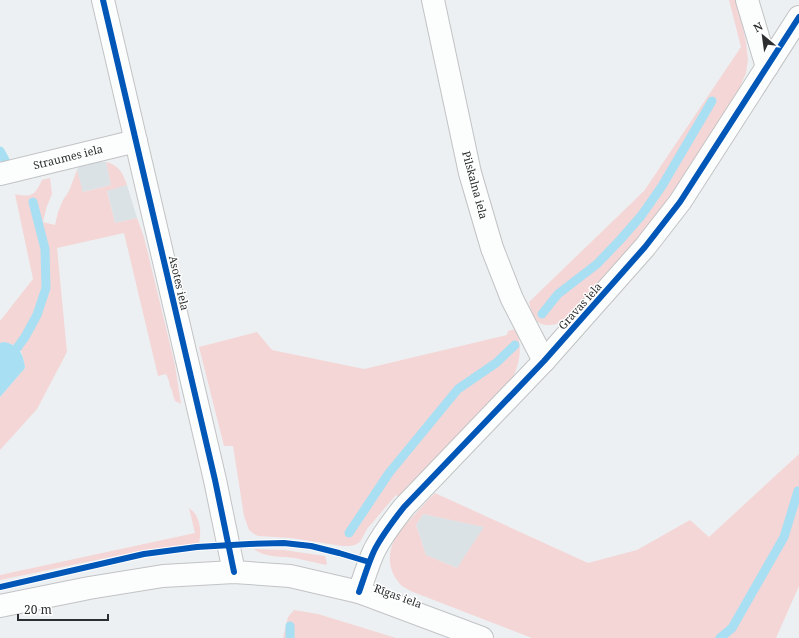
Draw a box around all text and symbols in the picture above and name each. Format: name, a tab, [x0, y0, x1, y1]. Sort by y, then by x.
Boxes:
north arrow	[743, 16, 783, 56]
text: N	[750, 18, 766, 35]
street label: Straumes iela	[32, 141, 104, 172]
street label: Pilskalna iela	[459, 149, 492, 220]
street label: Asotes iela	[166, 254, 193, 312]
street label: Gravas iela	[555, 279, 605, 332]
street label: Rīgas iela	[372, 580, 424, 611]
scale bar	[18, 596, 108, 622]
text: 20 m	[24, 601, 52, 618]

